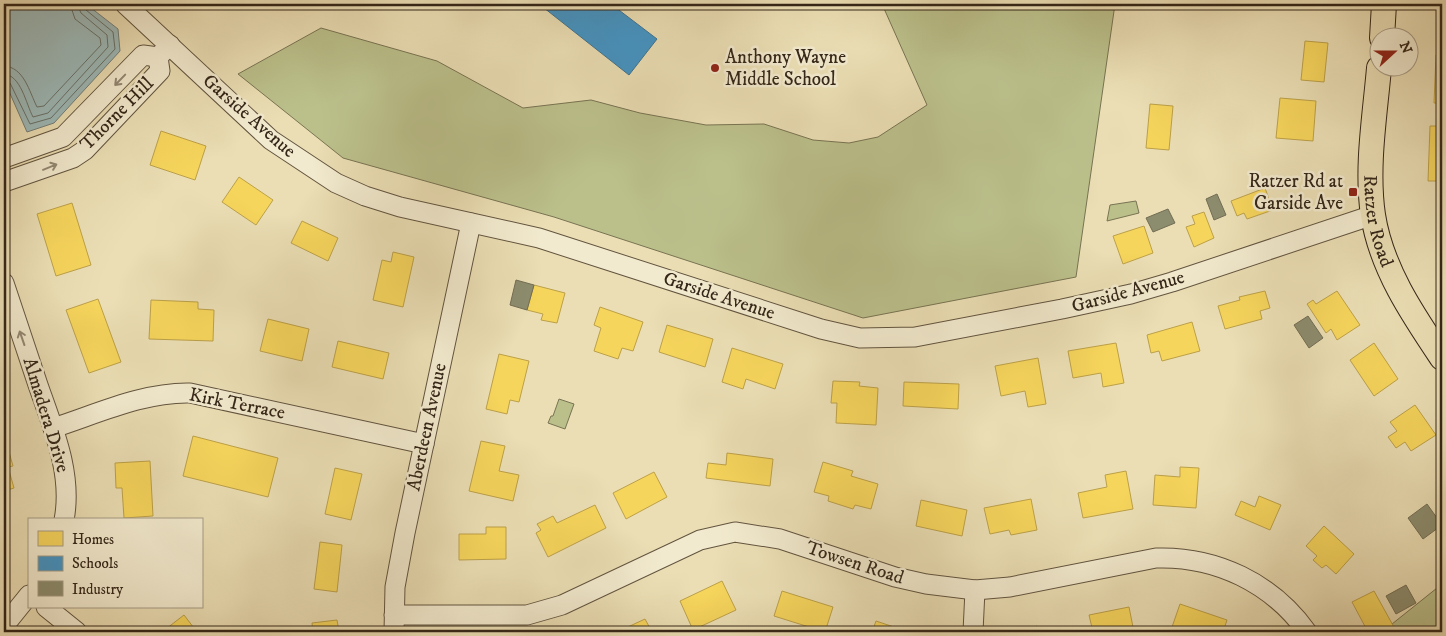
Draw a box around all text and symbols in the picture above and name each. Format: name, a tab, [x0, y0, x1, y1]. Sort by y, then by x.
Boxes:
north arrow	[1368, 28, 1418, 78]
text: N	[1395, 39, 1416, 57]
place label: Anthony Wayne Middle School	[725, 46, 846, 91]
marker: Anthony Wayne Middle School	[709, 62, 721, 74]
street label: Garside Avenue	[198, 69, 300, 163]
street label: Thorne Hill	[75, 72, 159, 156]
one-way arrow	[114, 73, 126, 86]
one-way arrow	[42, 161, 57, 171]
place label: Ratzer Rd at Garside Ave	[1249, 170, 1343, 215]
street label: Ratzer Road	[1359, 175, 1399, 271]
marker: Ratzer Rd at Garside Ave	[1347, 186, 1359, 198]
street label: Garside Avenue	[1069, 266, 1187, 318]
street label: Garside Avenue	[660, 267, 778, 325]
one-way arrow	[17, 330, 27, 346]
street label: Almadera Drive	[18, 355, 74, 475]
street label: Aberdeen Avenue	[402, 361, 452, 493]
street label: Kirk Terrace	[187, 383, 287, 425]
legend	[28, 518, 202, 608]
text: Homes	[72, 530, 114, 549]
street label: Towsen Road	[803, 536, 907, 590]
text: Schools	[72, 554, 118, 573]
text: Industry	[72, 580, 124, 599]

